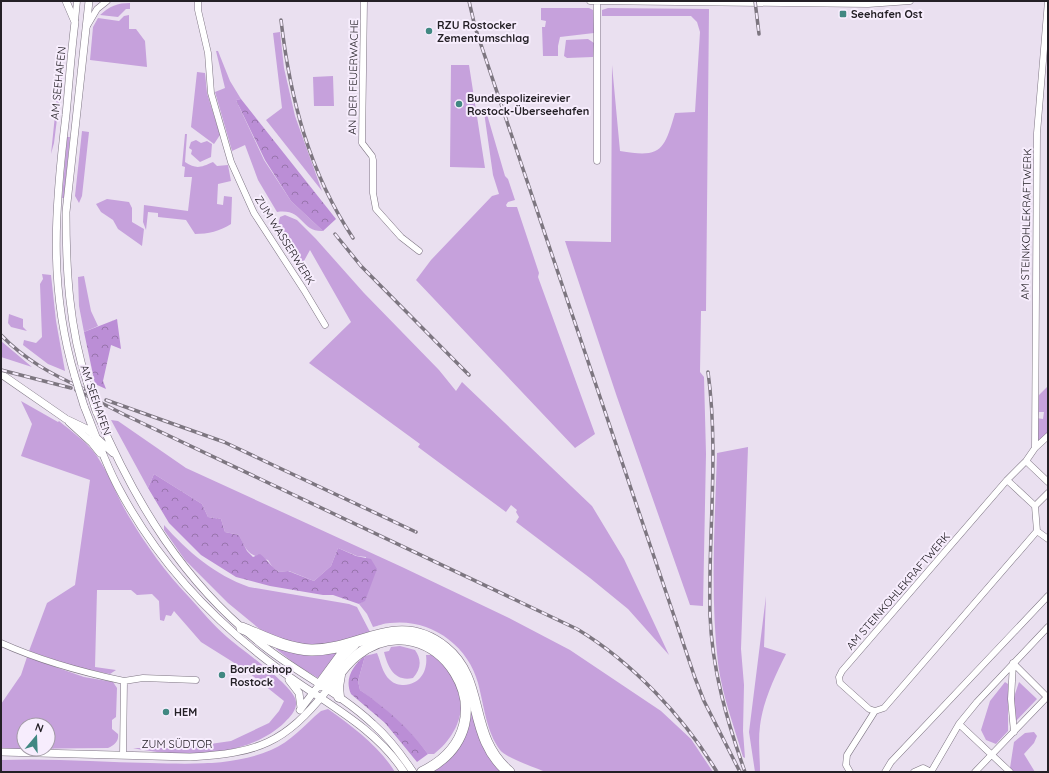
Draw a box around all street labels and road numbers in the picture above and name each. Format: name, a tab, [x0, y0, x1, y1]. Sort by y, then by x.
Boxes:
street label: AN DER FEUERWACHE	[345, 19, 361, 135]
street label: AM SEEHAFEN	[47, 46, 69, 120]
street label: AM STEINKOHLEKRAFTWERK	[1018, 148, 1034, 300]
street label: ZUM WASSERWERK	[252, 193, 318, 287]
street label: AM SEEHAFEN	[77, 363, 115, 437]
street label: AM STEINKOHLEKRAFTWERK	[843, 529, 953, 653]
street label: ZUM SÜDTOR	[142, 737, 212, 751]

